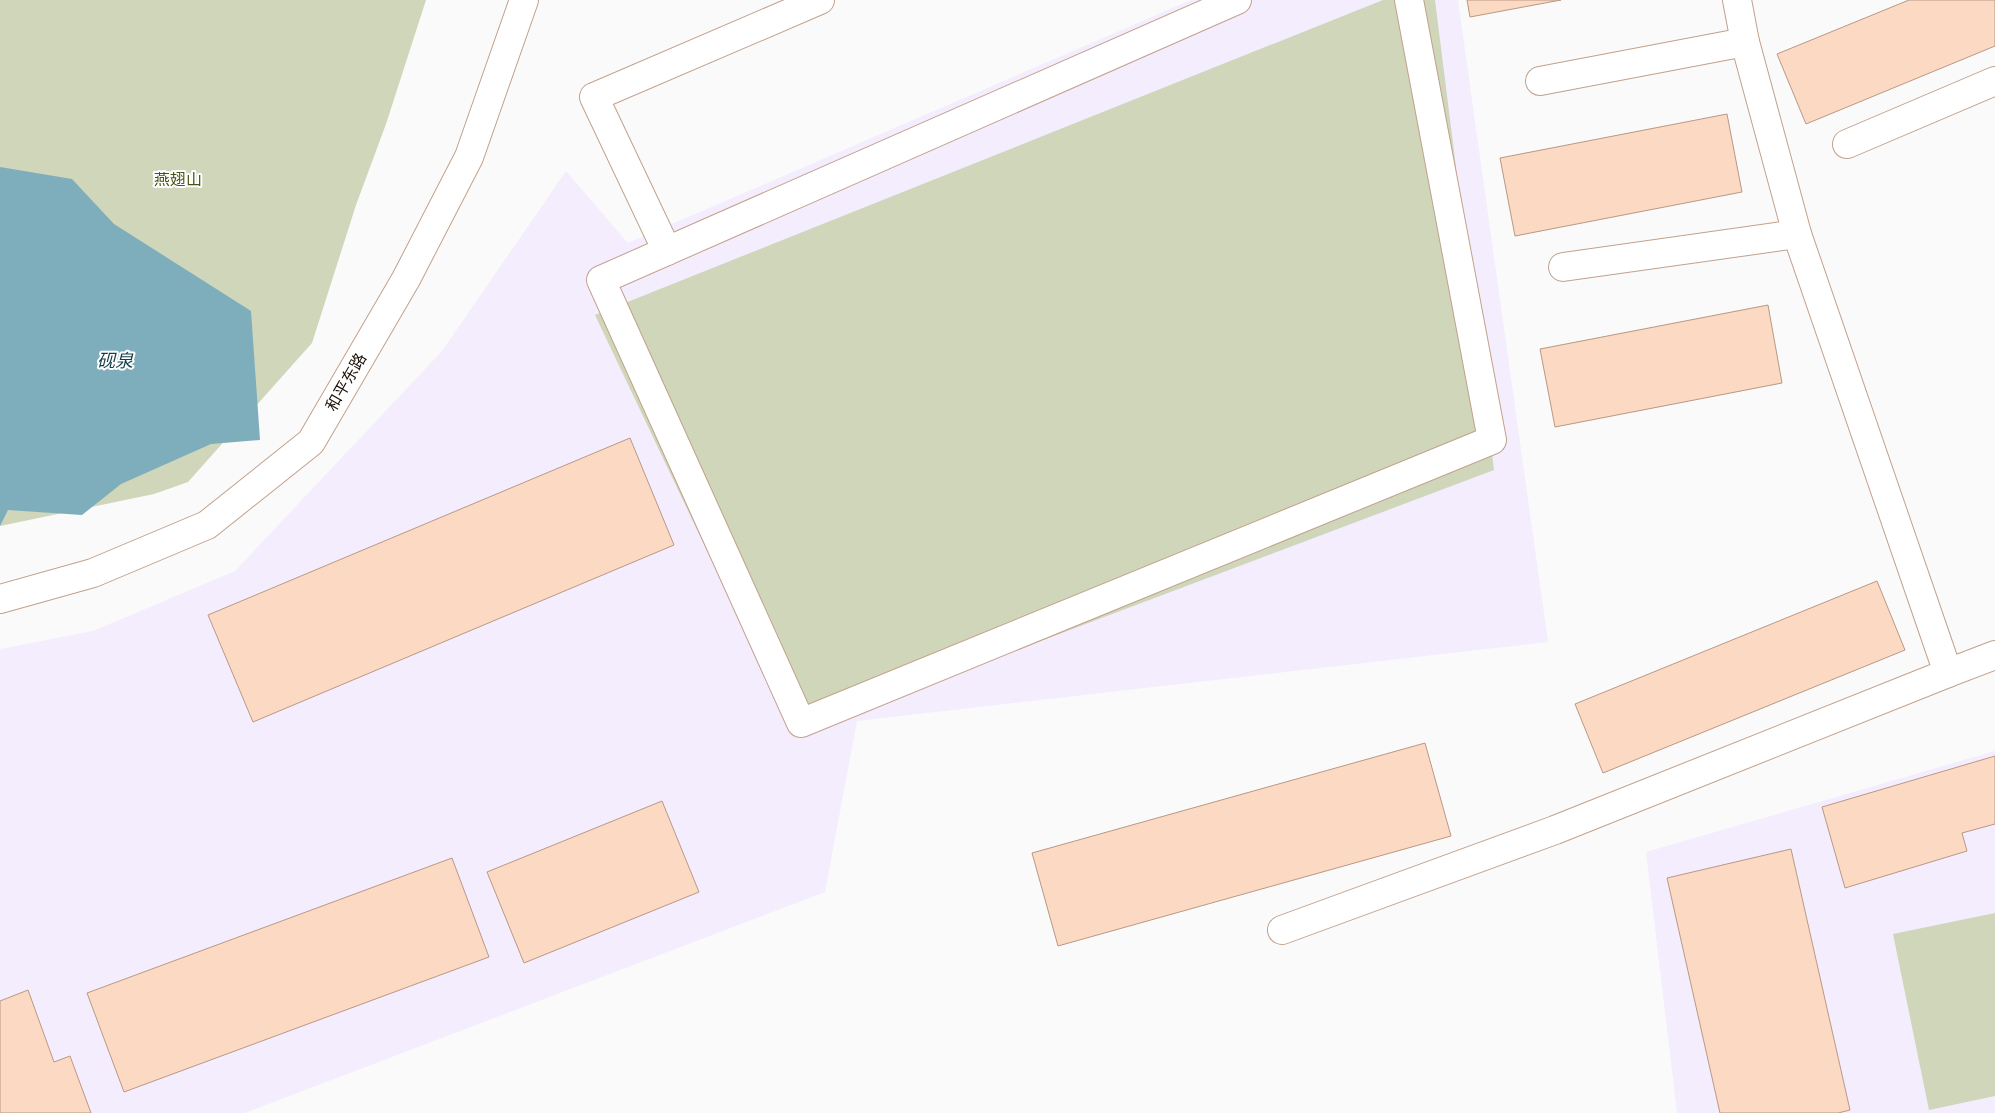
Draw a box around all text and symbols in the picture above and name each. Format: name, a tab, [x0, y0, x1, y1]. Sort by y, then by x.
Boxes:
park label: 燕翅山	[154, 170, 202, 189]
water label: 砚泉	[97, 350, 134, 372]
street label: 和平东路	[322, 350, 370, 414]

